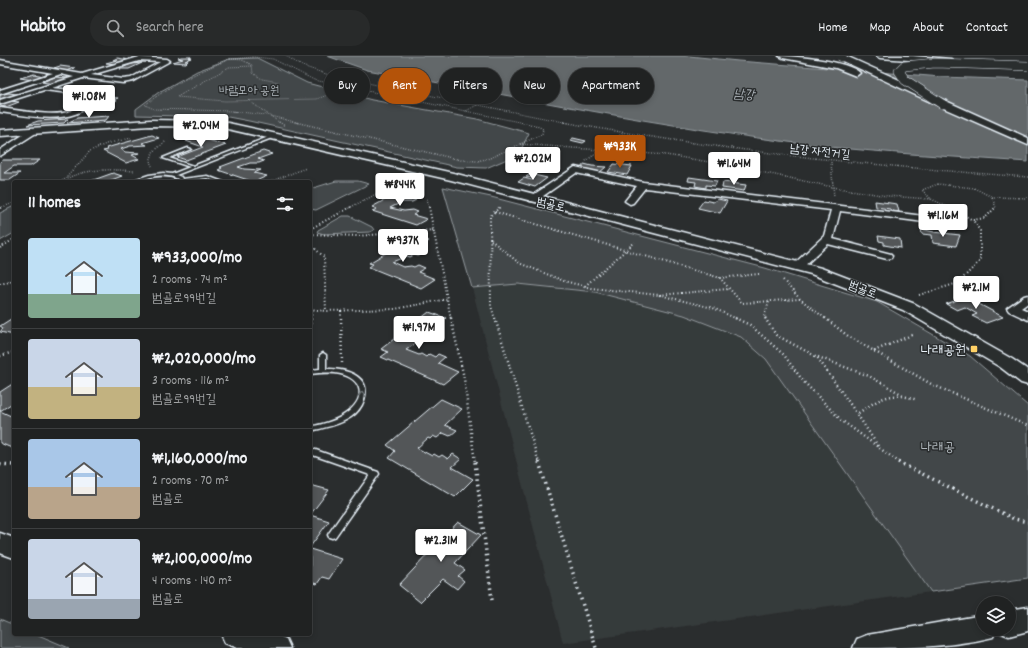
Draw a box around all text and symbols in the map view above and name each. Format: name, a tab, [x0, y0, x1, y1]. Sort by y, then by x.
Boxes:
search box	[90, 10, 370, 46]
text: Habito	[20, 14, 66, 41]
icon: search	[104, 17, 126, 39]
text: Search here	[136, 17, 204, 39]
text: Home	[818, 18, 847, 38]
text: Map	[869, 18, 891, 38]
text: About	[913, 18, 944, 38]
text: Contact	[966, 18, 1008, 38]
chip: Buy	[324, 68, 370, 104]
chip: Rent	[378, 68, 431, 104]
chip: Filters	[439, 68, 502, 104]
chip: New	[510, 68, 560, 104]
chip: Apartment	[568, 68, 654, 104]
park label: 바람모아 공원	[219, 83, 279, 100]
pin: ₩1.08M	[56, 85, 122, 119]
water label: 남강	[733, 85, 756, 106]
text: ₩1.08M	[72, 88, 106, 107]
pin: ₩2.04M	[168, 114, 234, 148]
text: ₩2.04M	[182, 117, 220, 136]
pin: ₩933K	[592, 135, 648, 169]
text: ₩933K	[604, 138, 636, 157]
street label: 남강 자전거길	[789, 141, 851, 164]
pin: ₩2.02M	[500, 147, 566, 181]
text: ₩2.02M	[514, 150, 552, 169]
pin: ₩1.64M	[701, 152, 767, 186]
text: ₩1.64M	[717, 155, 751, 174]
pin: ₩844K	[372, 173, 428, 207]
text: ₩844K	[384, 176, 416, 195]
text: 11 homes	[28, 192, 81, 216]
icon: filters	[274, 193, 296, 215]
street label: 범골로	[535, 194, 567, 217]
pin: ₩1.16M	[910, 204, 976, 238]
text: ₩1.16M	[927, 207, 959, 226]
pin: ₩937K	[375, 229, 431, 263]
text: ₩937K	[387, 232, 419, 251]
text: ₩933,000/mo	[152, 247, 242, 271]
icon: home	[60, 254, 108, 302]
text: 2 rooms · 74 m²	[152, 271, 227, 290]
pin: ₩2.1M	[948, 276, 1004, 310]
street label: 범골로	[846, 277, 879, 304]
text: ₩2.1M	[962, 279, 990, 298]
text: 범골로99번길	[152, 290, 216, 309]
pin: ₩1.97M	[386, 316, 452, 350]
text: ₩1.97M	[403, 319, 435, 338]
place label: 나래공원	[921, 341, 966, 361]
marker: 나래공원	[969, 344, 979, 354]
text: ₩2,020,000/mo	[152, 348, 256, 372]
icon: home	[60, 355, 108, 403]
text: 3 rooms · 116 m²	[152, 372, 229, 391]
text: 범골로99번길	[152, 391, 216, 410]
one-way arrow	[357, 391, 366, 397]
park label: 나래공	[921, 438, 955, 458]
text: ₩1,160,000/mo	[152, 448, 247, 472]
icon: home	[60, 455, 108, 503]
text: 2 rooms · 70 m²	[152, 472, 229, 491]
text: 범골로	[152, 491, 183, 510]
pin: ₩2.31M	[408, 529, 474, 563]
text: ₩2.31M	[424, 532, 458, 551]
text: ₩2,100,000/mo	[152, 548, 252, 572]
icon: home	[60, 555, 108, 603]
text: 4 rooms · 140 m²	[152, 572, 232, 591]
text: 범골로	[152, 591, 183, 610]
map controls	[976, 596, 1016, 636]
button: layers	[976, 596, 1016, 636]

